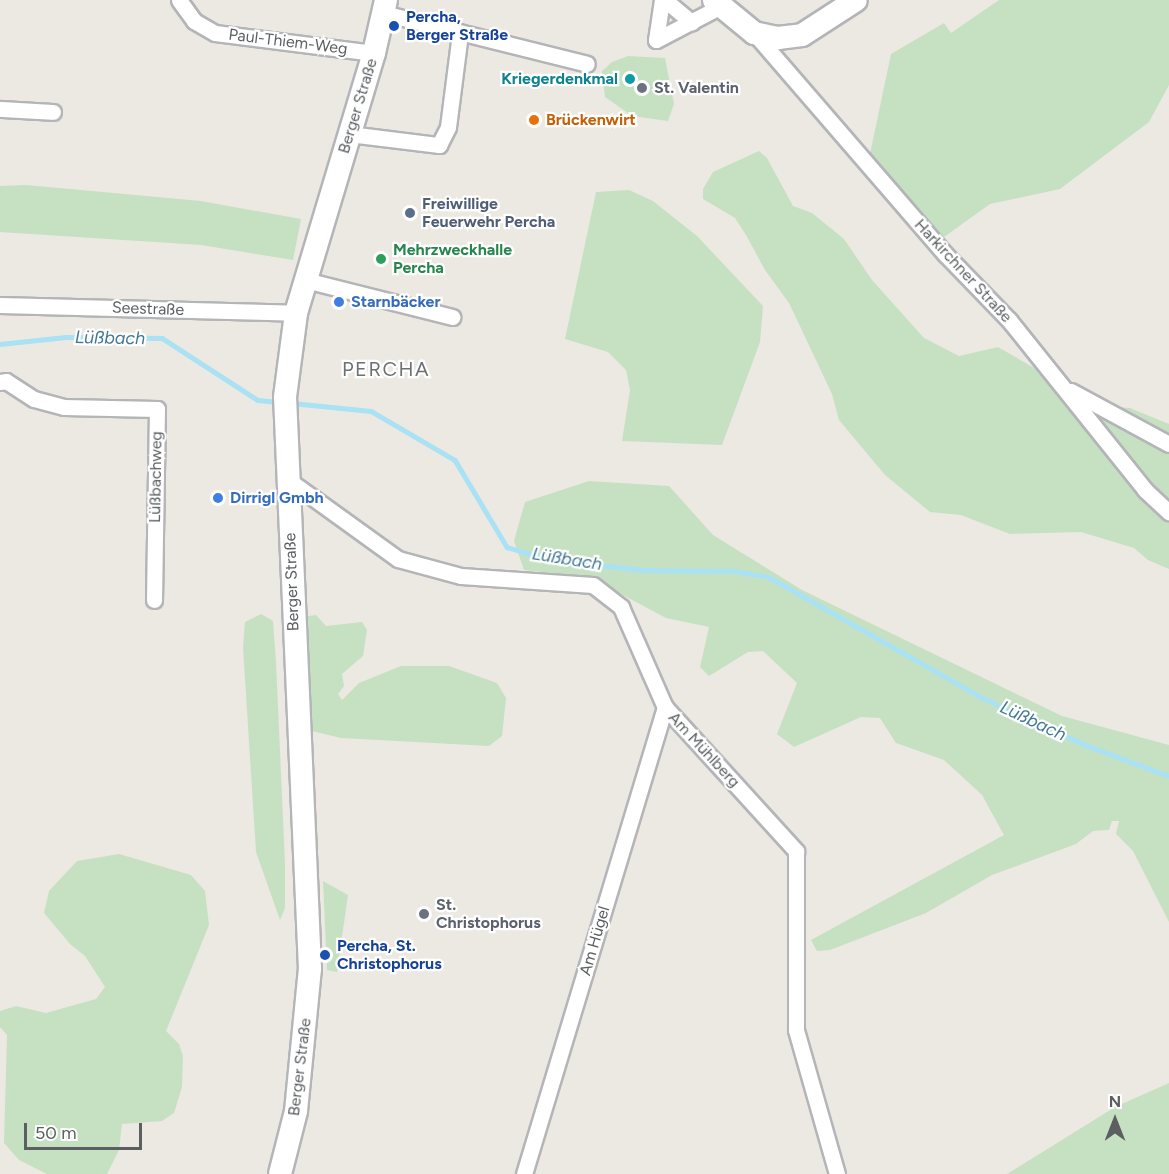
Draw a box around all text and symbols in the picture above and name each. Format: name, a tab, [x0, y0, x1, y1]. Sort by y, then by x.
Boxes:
place label: Percha, Berger Straße	[406, 7, 508, 45]
marker: Percha, Berger Straße	[387, 19, 401, 33]
street label: Paul-Thiem-Weg	[227, 25, 349, 59]
street label: Berger Straße	[334, 56, 382, 156]
place label: Kriegerdenkmal	[501, 69, 618, 89]
marker: Kriegerdenkmal	[623, 72, 637, 86]
place label: St. Valentin	[654, 78, 739, 98]
marker: St. Valentin	[635, 81, 649, 95]
place label: Brückenwirt	[546, 110, 636, 130]
marker: Brückenwirt	[527, 113, 541, 127]
place label: Freiwillige Feuerwehr Percha	[422, 194, 555, 232]
marker: Freiwillige Feuerwehr Percha	[403, 206, 417, 220]
street label: Harkirchner Straße	[910, 215, 1016, 327]
place label: Mehrzweckhalle Percha	[393, 240, 512, 278]
marker: Mehrzweckhalle Percha	[374, 252, 388, 266]
place label: Starnbäcker	[351, 292, 441, 312]
marker: Starnbäcker	[332, 295, 346, 309]
street label: Seestraße	[112, 298, 184, 320]
water label: Lüßbach	[75, 327, 145, 349]
district label: PERCHA	[342, 357, 430, 381]
street label: Lüßbachweg	[146, 431, 166, 523]
place label: Dirrigl Gmbh	[230, 488, 324, 508]
marker: Dirrigl Gmbh	[211, 491, 225, 505]
street label: Berger Straße	[281, 532, 303, 632]
water label: Lüßbach	[530, 543, 604, 575]
water label: Lüßbach	[996, 696, 1070, 746]
street label: Am Mühlberg	[664, 708, 744, 792]
place label: St. Christophorus	[436, 895, 541, 933]
street label: Am Hügel	[576, 904, 614, 978]
marker: St. Christophorus	[417, 907, 431, 921]
place label: Percha, St. Christophorus	[337, 936, 442, 974]
marker: Percha, St. Christophorus	[318, 948, 332, 962]
street label: Berger Straße	[284, 1017, 316, 1117]
north arrow	[1085, 1090, 1145, 1150]
text: N	[1109, 1092, 1121, 1111]
scale bar	[27, 1111, 146, 1149]
text: 50 m	[35, 1122, 77, 1144]

